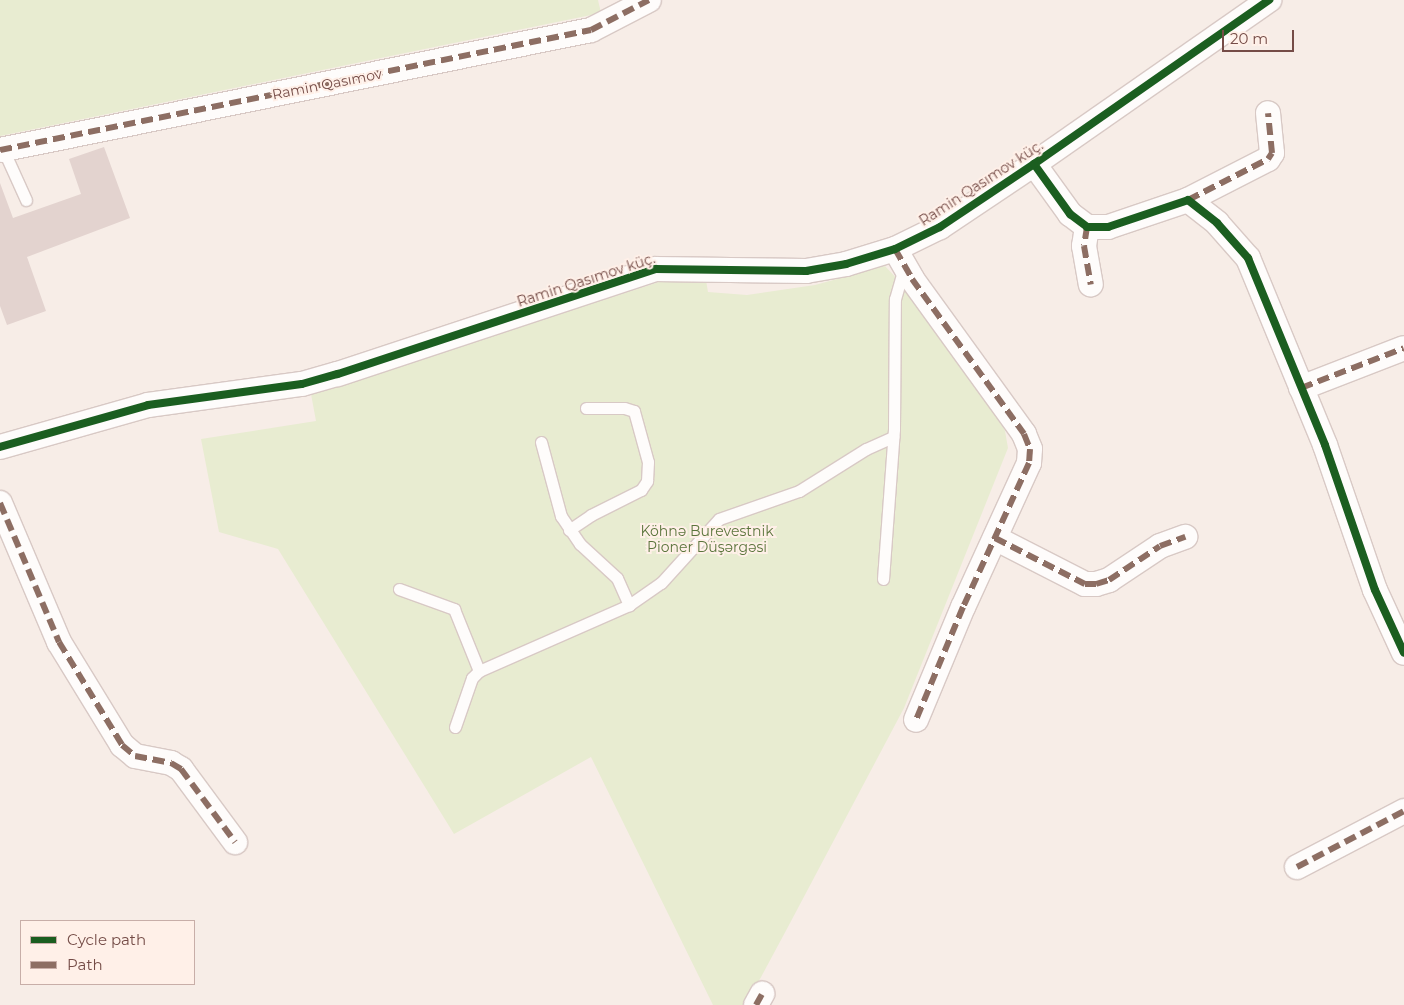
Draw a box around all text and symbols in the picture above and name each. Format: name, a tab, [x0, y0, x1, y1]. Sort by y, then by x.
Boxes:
scale bar	[1224, 20, 1296, 52]
text: 20 m	[1230, 29, 1268, 48]
street label: Ramin Qasımov	[271, 65, 383, 103]
street label: Ramin Qasımov küç.	[916, 137, 1046, 229]
street label: Ramin Qasımov küç.	[515, 250, 657, 310]
park label: Köhnə Burevestnik Pioner Düşərgəsi	[640, 523, 774, 556]
legend	[20, 920, 195, 985]
text: Cycle path	[67, 930, 146, 949]
text: Path	[67, 955, 103, 974]

